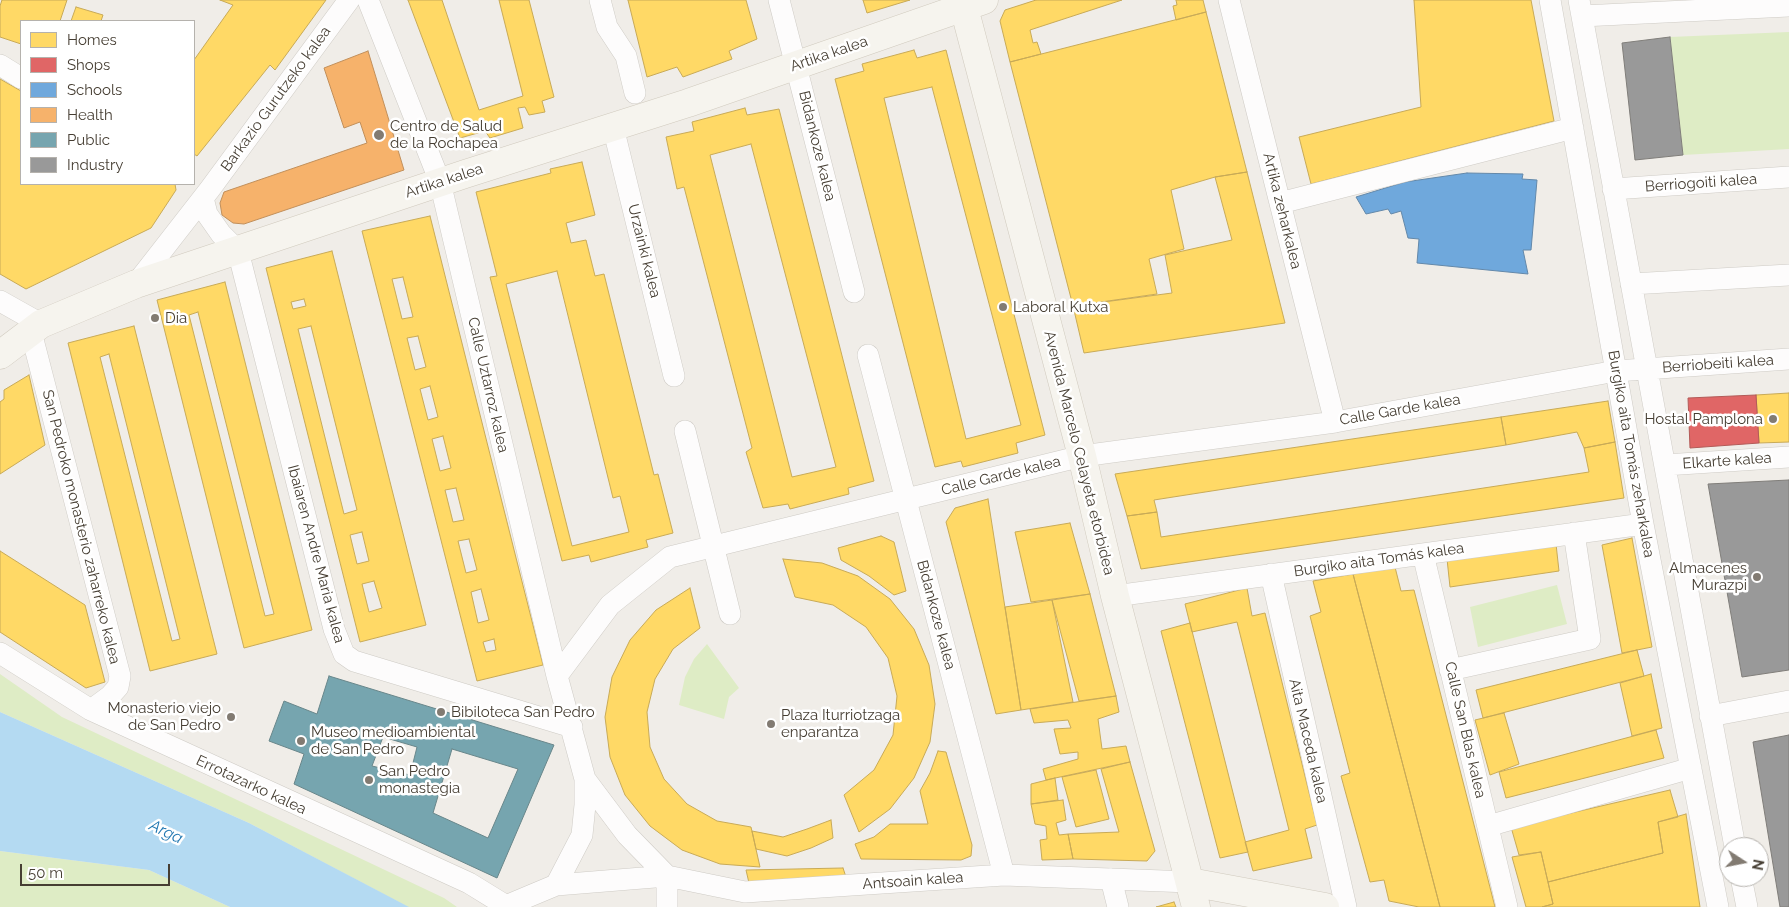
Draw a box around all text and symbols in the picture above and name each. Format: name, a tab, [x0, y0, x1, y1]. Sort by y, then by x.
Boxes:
legend	[20, 20, 195, 185]
street label: Barkazio Gurutzeko kalea	[217, 23, 335, 175]
text: Homes	[67, 31, 117, 49]
street label: Artika kalea	[788, 32, 870, 76]
text: Shops	[67, 56, 110, 74]
text: Schools	[67, 81, 122, 99]
street label: Bidankoze kalea	[795, 89, 839, 203]
text: Health	[67, 106, 113, 124]
place label: Centro de Salud de la Rochapea	[390, 117, 502, 152]
marker: Centro de Salud de la Rochapea	[372, 128, 386, 142]
text: Public	[67, 131, 110, 149]
street label: Artika zeharkalea	[1259, 151, 1305, 271]
text: Industry	[67, 156, 123, 174]
street label: Artika kalea	[403, 160, 485, 202]
street label: Berriogoiti kalea	[1644, 170, 1758, 196]
street label: Urzainki kalea	[624, 202, 664, 300]
place label: Laboral Kutxa	[1013, 298, 1108, 316]
marker: Laboral Kutxa	[997, 301, 1009, 313]
place label: Dia	[165, 309, 187, 327]
marker: Dia	[149, 312, 161, 324]
street label: Calle Uztarroz kalea	[464, 316, 512, 454]
street label: Avenida Marcelo Celayeta etorbidea	[1040, 329, 1118, 577]
street label: Burgiko aita Tomás zeharkalea	[1604, 349, 1658, 559]
street label: Berriobeiti kalea	[1661, 351, 1775, 377]
street label: San Pedroko monasterio zaharreko kalea	[38, 388, 124, 666]
street label: Calle Garde kalea	[1338, 391, 1462, 429]
place label: Hostal Pamplona	[1644, 410, 1763, 428]
marker: Hostal Pamplona	[1767, 413, 1779, 425]
street label: Elkarte kalea	[1682, 449, 1772, 473]
street label: Calle Garde kalea	[939, 452, 1063, 500]
street label: Ibaiaren Andre Maria kalea	[284, 463, 348, 645]
street label: Burgiko aita Tomás kalea	[1293, 539, 1465, 581]
street label: Bidankoze kalea	[913, 558, 959, 672]
place label: Almacenes Murazpi	[1669, 559, 1747, 594]
marker: Almacenes Murazpi	[1751, 571, 1763, 583]
street label: Calle San Blas kalea	[1441, 660, 1489, 800]
street label: Aita Maceda kalea	[1285, 677, 1331, 805]
place label: Monasterio viejo de San Pedro	[108, 699, 221, 734]
place label: Bibiloteca San Pedro	[451, 703, 595, 721]
marker: Bibiloteca San Pedro	[435, 706, 447, 718]
place label: Plaza Iturriotzaga enparantza	[781, 706, 900, 741]
marker: Monasterio viejo de San Pedro	[225, 711, 237, 723]
marker: Plaza Iturriotzaga enparantza	[765, 718, 777, 730]
place label: Museo medioambiental de San Pedro	[311, 723, 475, 758]
marker: Museo medioambiental de San Pedro	[295, 735, 307, 747]
street label: Errotazarko kalea	[193, 752, 309, 818]
place label: San Pedro monastegia	[379, 762, 460, 797]
marker: San Pedro monastegia	[363, 774, 375, 786]
water label: Arga	[146, 816, 186, 848]
north arrow	[1719, 837, 1769, 887]
scale bar	[22, 854, 172, 886]
text: N	[1749, 858, 1767, 871]
text: 50 m	[28, 864, 63, 882]
street label: Antsoain kalea	[862, 868, 964, 894]

